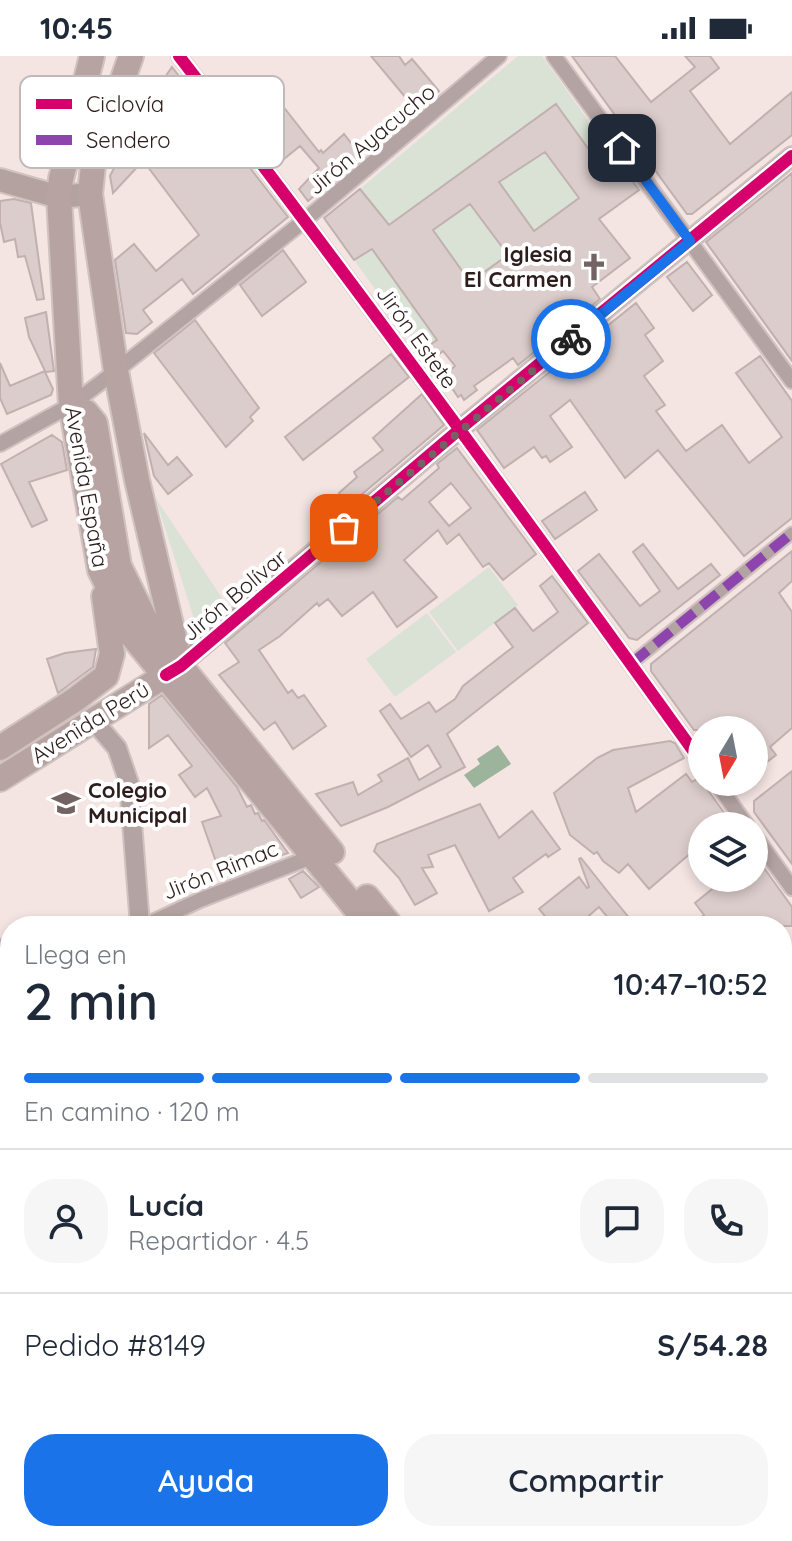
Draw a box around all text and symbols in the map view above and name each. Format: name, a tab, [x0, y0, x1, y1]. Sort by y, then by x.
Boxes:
text: 10:45	[40, 9, 113, 47]
legend	[20, 76, 284, 168]
street label: Jirón Ayacucho	[301, 77, 441, 201]
text: Ciclovía	[86, 90, 164, 118]
pin	[588, 114, 656, 182]
text: Sendero	[86, 126, 171, 154]
icon: home	[600, 126, 644, 170]
place label: Iglesia El Carmen	[464, 240, 572, 293]
church icon: Iglesia El Carmen	[579, 252, 609, 282]
street label: Jirón Estete	[370, 280, 464, 394]
courier	[531, 299, 611, 379]
icon: bike	[549, 317, 593, 361]
street label: Avenida España	[59, 404, 115, 570]
pin	[310, 494, 378, 562]
icon: bag	[322, 506, 366, 550]
street label: Jirón Bolívar	[176, 543, 293, 647]
street label: Avenida Perú	[26, 675, 154, 769]
north arrow	[688, 716, 768, 796]
map controls	[688, 716, 768, 892]
place label: Colegio Municipal	[88, 776, 187, 829]
school or university icon: Colegio Municipal	[51, 788, 81, 818]
button: layers	[688, 812, 768, 892]
street label: Jirón Rimac	[158, 834, 282, 906]
text: Llega en	[24, 938, 127, 971]
text: 10:47–10:52	[614, 965, 768, 1003]
text: 2 min	[24, 968, 158, 1033]
text: En camino · 120 m	[24, 1095, 240, 1128]
button: person	[24, 1179, 108, 1263]
button: chat	[580, 1179, 664, 1263]
button: phone	[684, 1179, 768, 1263]
text: Lucía	[128, 1186, 204, 1224]
text: Repartidor · 4.5	[128, 1224, 309, 1257]
text: Pedido #8149	[24, 1326, 206, 1364]
text: S/54.28	[657, 1326, 768, 1364]
button: Ayuda	[24, 1434, 388, 1526]
button: Compartir	[404, 1434, 768, 1526]

